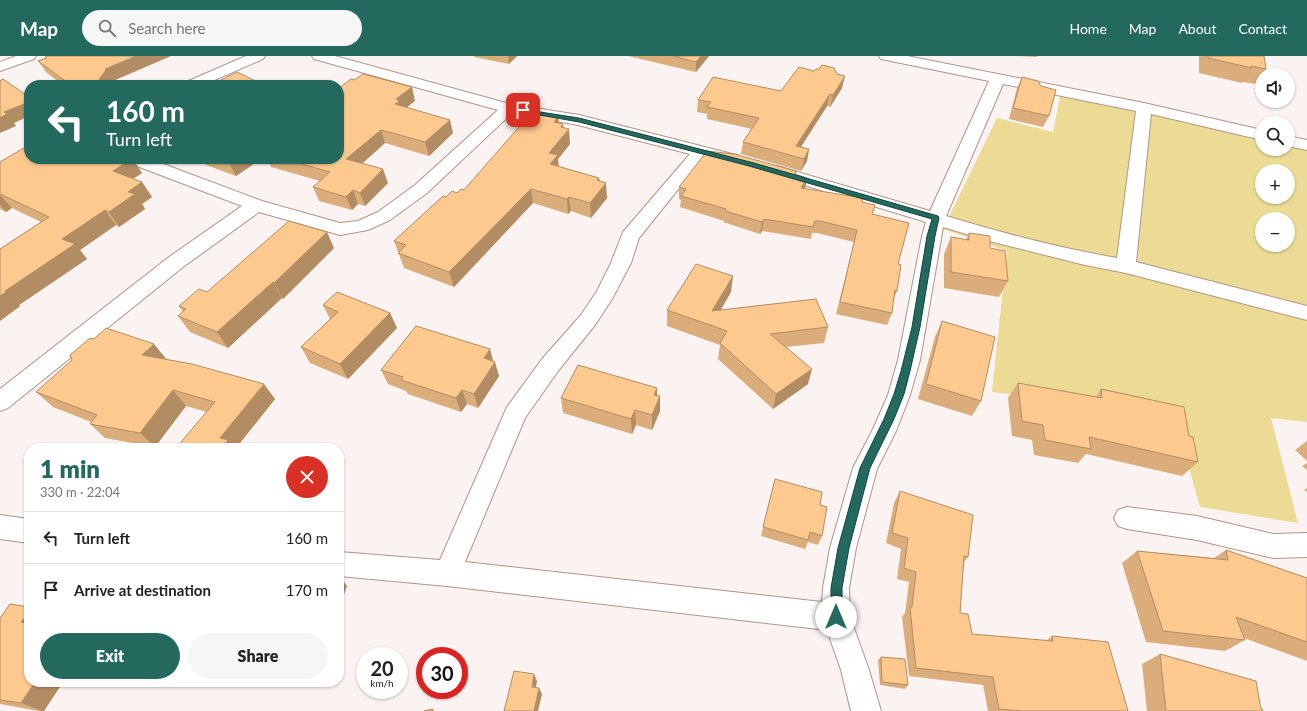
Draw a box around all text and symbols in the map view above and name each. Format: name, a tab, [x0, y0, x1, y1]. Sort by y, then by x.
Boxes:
search box	[82, 10, 362, 46]
text: Map	[20, 17, 58, 40]
icon: search	[96, 17, 118, 39]
text: Search here	[128, 19, 206, 37]
text: Home	[1069, 20, 1107, 37]
text: Map	[1129, 20, 1156, 37]
text: About	[1178, 20, 1216, 37]
text: Contact	[1238, 20, 1287, 37]
map controls	[1255, 68, 1295, 252]
button: sound	[1255, 68, 1295, 108]
pin	[506, 93, 540, 127]
text: 160 m	[106, 94, 185, 128]
icon: left	[40, 96, 92, 148]
icon: arrive	[512, 99, 534, 121]
button: search	[1255, 116, 1295, 156]
text: Turn left	[106, 128, 172, 150]
button: +	[1255, 164, 1295, 204]
button: −	[1255, 212, 1295, 252]
text: 1 min	[40, 454, 100, 483]
button: close	[286, 456, 328, 498]
text: 330 m · 22:04	[40, 484, 120, 500]
icon: left	[40, 527, 62, 549]
text: Turn left	[74, 529, 130, 547]
text: 160 m	[286, 529, 328, 547]
icon: arrive	[40, 579, 62, 601]
text: Arrive at destination	[74, 581, 211, 599]
text: 170 m	[286, 581, 328, 599]
position arrow	[815, 596, 857, 638]
button: Exit	[40, 633, 180, 679]
button: Share	[188, 633, 328, 679]
speed limit sign: 30	[416, 647, 468, 699]
text: 20	[370, 656, 394, 680]
text: km/h	[370, 677, 394, 689]

